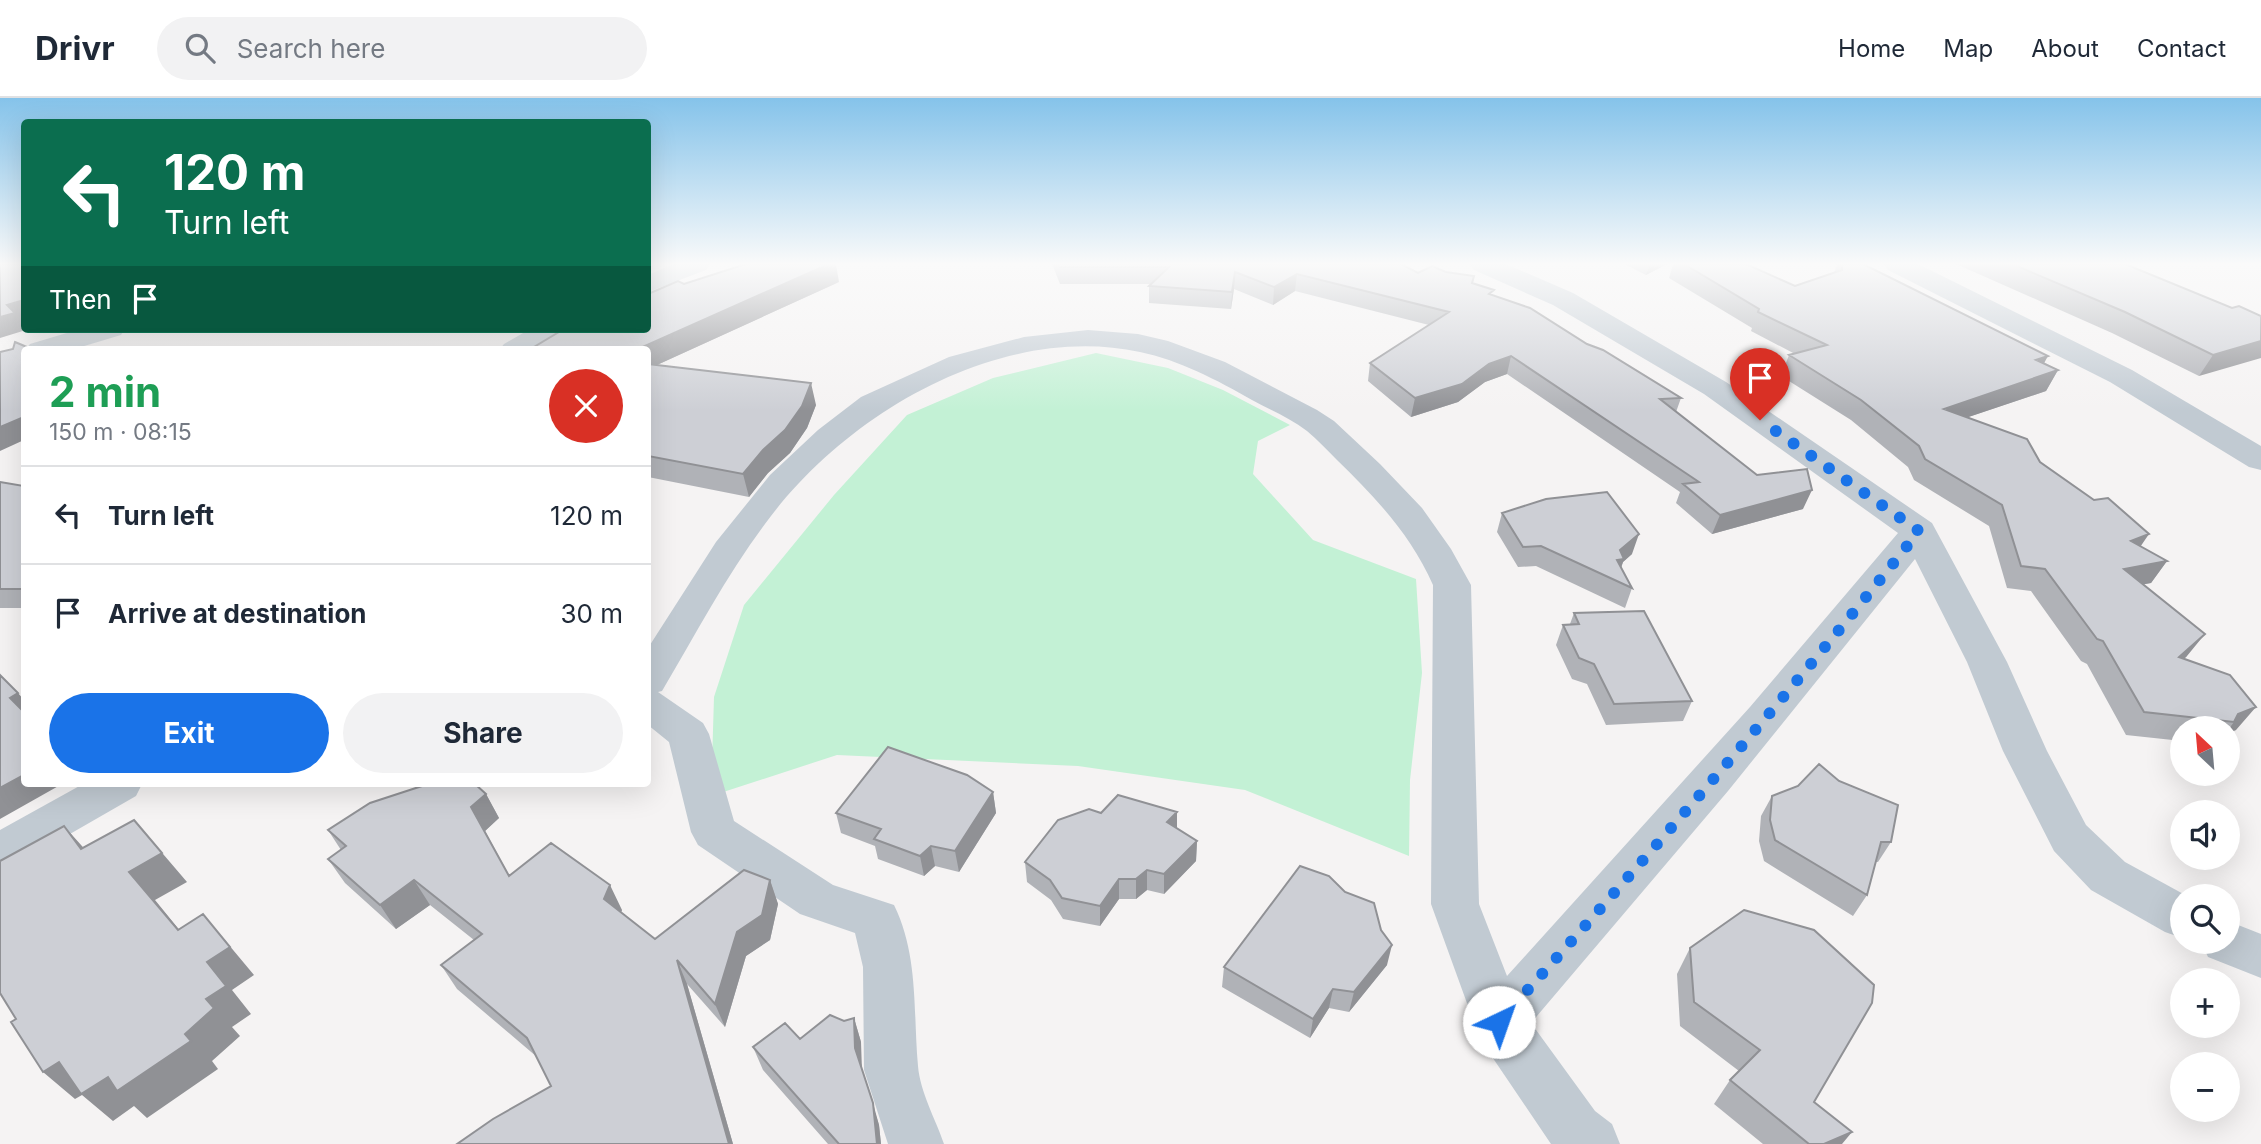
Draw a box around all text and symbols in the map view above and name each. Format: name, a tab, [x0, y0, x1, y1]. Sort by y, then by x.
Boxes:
search box	[157, 17, 647, 80]
text: Drivr	[35, 28, 115, 68]
icon: search	[181, 29, 219, 67]
text: Search here	[237, 33, 385, 64]
text: Home	[1838, 34, 1905, 63]
text: Map	[1943, 34, 1993, 63]
text: About	[2031, 34, 2099, 63]
text: Contact	[2137, 34, 2226, 63]
text: 120 m	[164, 143, 305, 202]
icon: left	[49, 147, 140, 238]
text: Turn left	[164, 203, 289, 242]
icon: arrive	[126, 280, 164, 318]
text: Then	[49, 284, 112, 315]
pin	[1730, 348, 1790, 420]
icon: arrive	[1741, 359, 1779, 397]
text: 2 min	[49, 366, 161, 417]
button: close	[549, 369, 623, 443]
text: 150 m · 08:15	[49, 418, 192, 446]
icon: left	[49, 496, 87, 534]
text: Turn left	[108, 500, 214, 531]
text: 120 m	[550, 500, 623, 531]
icon: arrive	[49, 594, 87, 632]
text: Arrive at destination	[108, 598, 367, 629]
text: 30 m	[560, 598, 623, 629]
button: Exit	[49, 693, 329, 773]
button: Share	[343, 693, 623, 773]
north arrow	[2170, 716, 2240, 786]
map controls	[2170, 716, 2240, 1122]
button: sound	[2170, 800, 2240, 870]
button: search	[2170, 884, 2240, 954]
button: +	[2170, 968, 2240, 1038]
position arrow	[1462, 985, 1536, 1059]
button: −	[2170, 1052, 2240, 1122]

